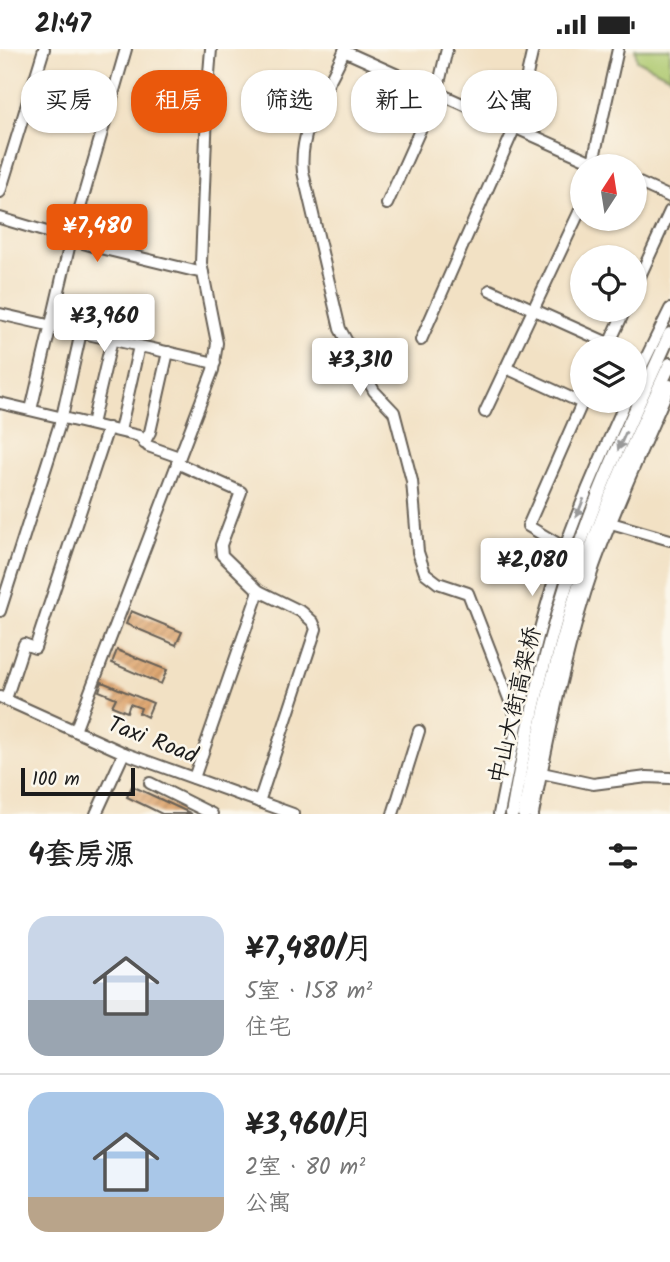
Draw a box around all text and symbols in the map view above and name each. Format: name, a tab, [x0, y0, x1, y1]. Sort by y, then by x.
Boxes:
text: 21:47	[35, 4, 91, 46]
chip: 买房	[21, 70, 117, 133]
chip: 租房	[131, 70, 227, 133]
chip: 筛选	[241, 70, 337, 133]
chip: 新上	[351, 70, 447, 133]
chip: 公寓	[461, 70, 557, 133]
north arrow	[570, 154, 648, 231]
map controls	[570, 154, 647, 413]
pin: ¥7,480	[40, 205, 154, 264]
text: ¥7,480	[63, 209, 131, 245]
button: locate	[570, 245, 647, 322]
pin: ¥3,960	[47, 295, 161, 354]
text: ¥3,960	[70, 299, 138, 335]
button: layers	[570, 336, 647, 413]
pin: ¥3,310	[303, 339, 417, 398]
text: ¥3,310	[328, 343, 392, 379]
one-way arrow	[616, 431, 628, 451]
one-way arrow	[574, 498, 585, 519]
pin: ¥2,080	[475, 539, 589, 598]
text: ¥2,080	[497, 543, 567, 579]
street label: 中山大街高架桥	[480, 623, 552, 788]
street label: Taxi Road	[102, 707, 203, 775]
scale bar	[21, 765, 135, 797]
text: 100 m	[32, 765, 80, 795]
text: 4套房源	[28, 832, 134, 880]
icon: filters	[604, 837, 642, 875]
text: ¥7,480/月	[245, 926, 373, 974]
icon: home	[84, 944, 168, 1028]
text: 5室 · 158 m²	[245, 974, 372, 1010]
text: 住宅	[245, 1010, 291, 1046]
text: ¥3,960/月	[245, 1102, 373, 1150]
icon: home	[84, 1120, 168, 1204]
text: 2室 · 80 m²	[245, 1150, 365, 1186]
text: 公寓	[245, 1186, 291, 1222]

